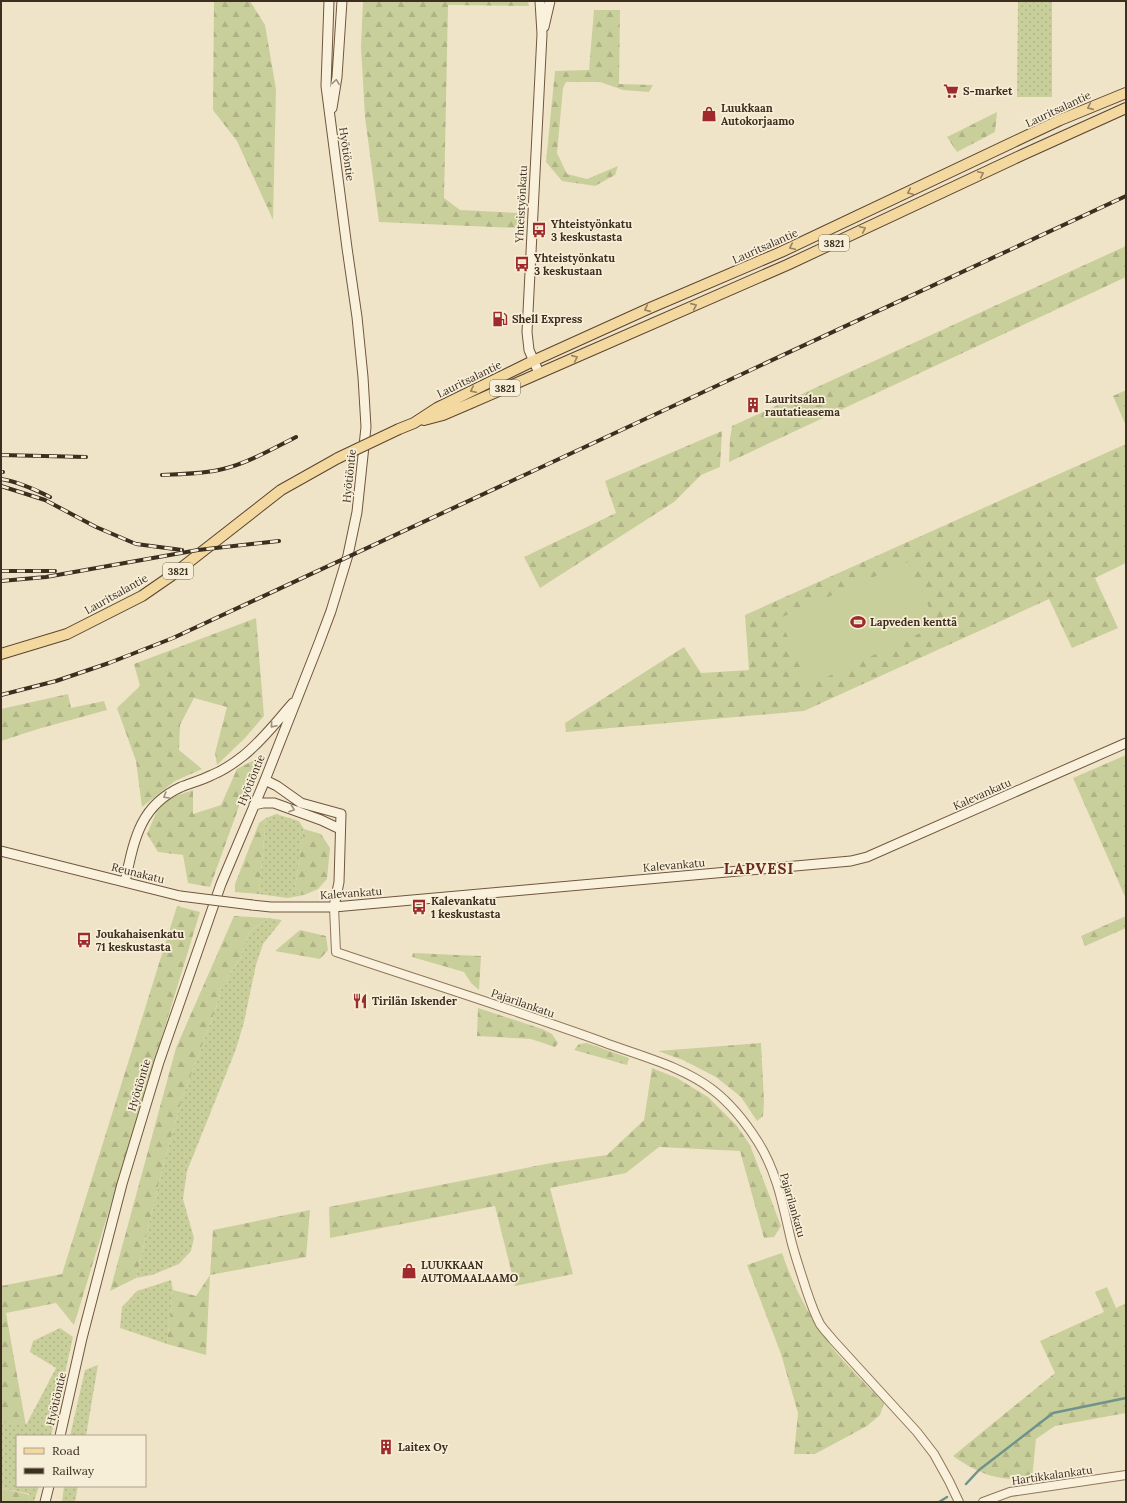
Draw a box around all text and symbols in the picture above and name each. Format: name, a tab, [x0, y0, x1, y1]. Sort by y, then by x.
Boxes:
one-way arrow	[331, 79, 340, 85]
supermarket icon: S-market	[942, 82, 960, 100]
place label: S-market	[963, 84, 1013, 98]
street label: Lauritsalantie	[1023, 88, 1093, 130]
place label: Luukkaan Autokorjaamo	[721, 101, 795, 128]
one-way arrow	[1086, 103, 1093, 111]
shop icon: Luukkaan Autokorjaamo	[700, 105, 718, 123]
street label: Hyötiöntie	[336, 126, 358, 182]
street label: Yhteistyönkatu	[512, 164, 530, 244]
one-way arrow	[976, 171, 984, 179]
one-way arrow	[907, 187, 914, 195]
place label: Yhteistyönkatu 3 keskustasta	[551, 217, 632, 244]
bus stop icon: Yhteistyönkatu 3 keskustasta	[530, 221, 548, 239]
street label: Lauritsalantie	[730, 225, 800, 267]
one-way arrow	[859, 226, 866, 234]
road number: 3821	[819, 235, 849, 251]
one-way arrow	[789, 242, 796, 250]
place label: Yhteistyönkatu 3 keskustaan	[534, 251, 615, 278]
bus stop icon: Yhteistyönkatu 3 keskustaan	[513, 255, 531, 273]
one-way arrow	[689, 303, 697, 311]
one-way arrow	[644, 304, 651, 312]
fuel station icon: Shell Express	[491, 310, 509, 328]
place label: Shell Express	[512, 312, 582, 326]
one-way arrow	[570, 355, 578, 363]
street label: Lauritsalantie	[434, 357, 504, 401]
road number: 3821	[490, 380, 520, 396]
one-way arrow	[469, 385, 477, 393]
place label: Lauritsalan rautatieasema	[765, 392, 840, 419]
building icon: Lauritsalan rautatieasema	[744, 396, 762, 414]
street label: Hyötiöntie	[339, 448, 359, 504]
road number: 3821	[163, 563, 193, 579]
street label: Lauritsalantie	[82, 571, 150, 617]
sports icon: Lapveden kenttä	[849, 613, 867, 631]
place label: Lapveden kenttä	[870, 615, 957, 629]
one-way arrow	[271, 721, 278, 728]
street label: Hyötiöntie	[234, 752, 268, 808]
street label: Kalevankatu	[951, 775, 1014, 813]
one-way arrow	[163, 791, 170, 798]
one-way arrow	[288, 804, 295, 813]
street label: Kalevankatu	[642, 855, 706, 875]
district label: LAPVESI	[724, 859, 794, 878]
street label: Reunakatu	[110, 860, 166, 886]
street label: Kalevankatu	[319, 884, 383, 902]
place label: Kalevankatu 1 keskustasta	[431, 894, 501, 921]
bus stop icon: Kalevankatu 1 keskustasta	[410, 898, 428, 916]
place label: Joukahaisenkatu 71 keskustasta	[96, 927, 184, 954]
bus stop icon: Joukahaisenkatu 71 keskustasta	[75, 931, 93, 949]
street label: Pajarilankatu	[489, 986, 557, 1021]
restaurant icon: Tirilän Iskender	[351, 992, 369, 1010]
place label: Tirilän Iskender	[372, 994, 458, 1008]
street label: Hyötiöntie	[124, 1057, 154, 1113]
street label: Pajarilankatu	[777, 1171, 809, 1239]
place label: LUUKKAAN AUTOMAALAAMO	[421, 1258, 519, 1285]
shop icon: LUUKKAAN AUTOMAALAAMO	[400, 1262, 418, 1280]
street label: Hyötiöntie	[43, 1371, 69, 1427]
legend	[16, 1435, 146, 1487]
building icon: Laitex Oy	[377, 1438, 395, 1456]
place label: Laitex Oy	[398, 1440, 449, 1454]
text: Road	[52, 1443, 80, 1458]
street label: Hartikkalankatu	[1011, 1462, 1094, 1488]
text: Railway	[52, 1463, 95, 1478]

